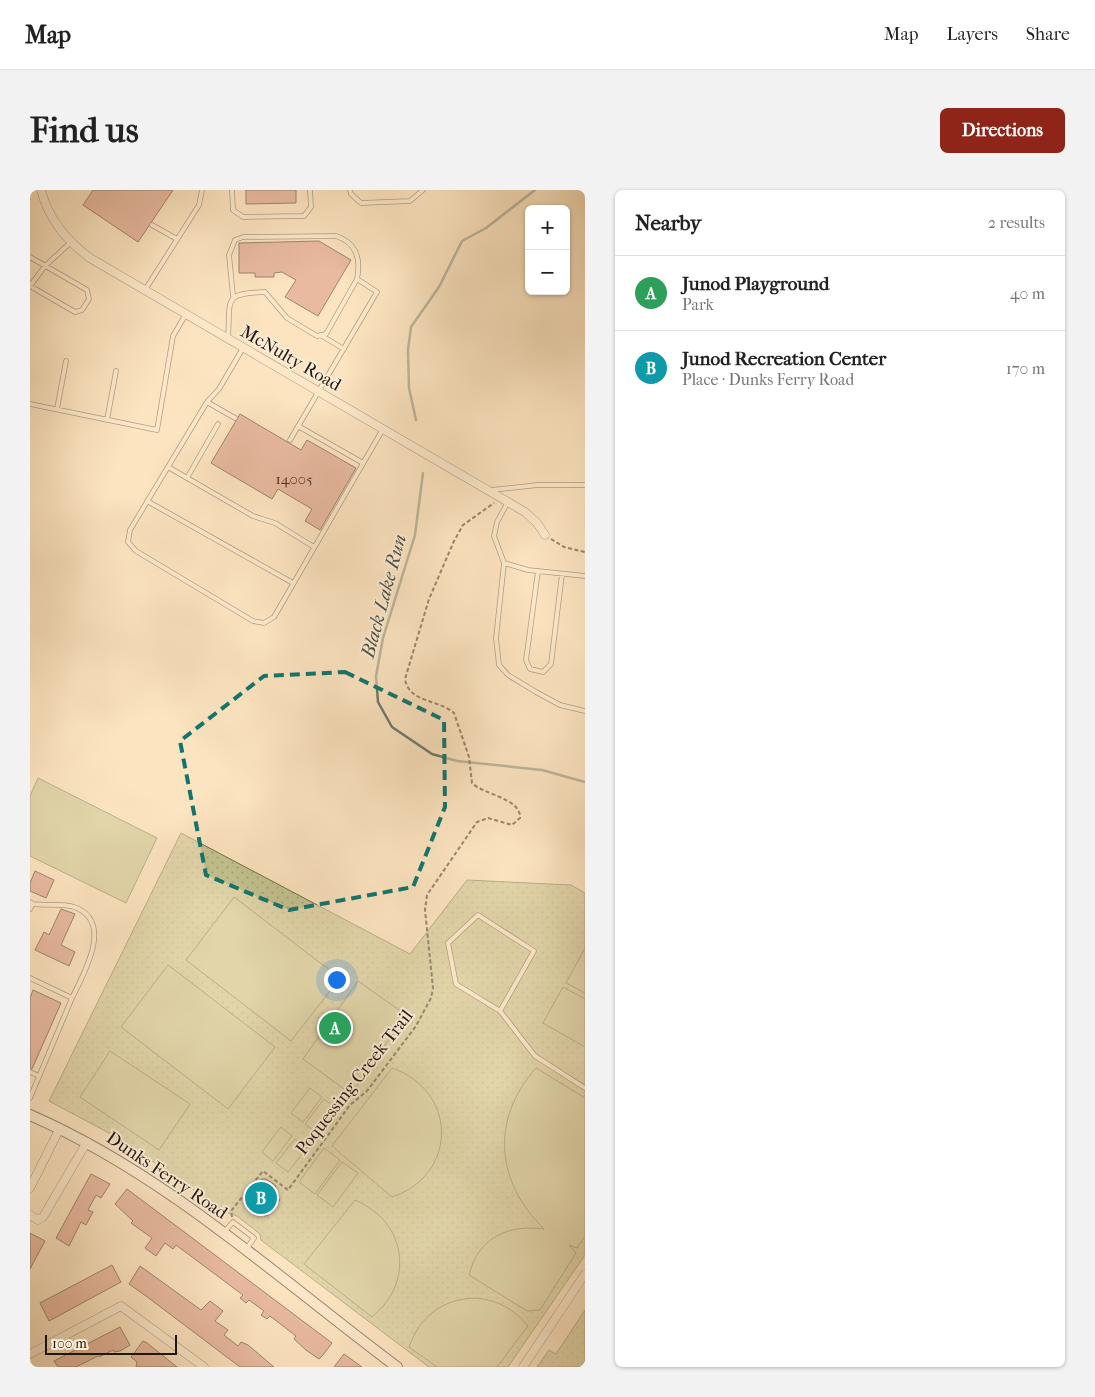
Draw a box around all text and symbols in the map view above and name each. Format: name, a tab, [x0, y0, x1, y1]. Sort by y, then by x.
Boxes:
text: Map	[25, 21, 71, 49]
text: Map	[884, 24, 918, 45]
text: Layers	[946, 24, 998, 45]
text: Share	[1026, 24, 1070, 45]
button: Directions	[940, 108, 1065, 153]
text: Find us	[30, 110, 139, 151]
map controls	[525, 205, 570, 295]
button: +	[525, 205, 570, 250]
text: Nearby	[635, 211, 701, 235]
text: 2 results	[988, 213, 1045, 232]
button: −	[525, 250, 570, 295]
text: Junod Playground	[682, 273, 829, 295]
text: A	[646, 284, 656, 303]
text: 40 m	[1010, 284, 1045, 303]
text: Park	[682, 295, 714, 314]
street label: McNulty Road	[237, 321, 345, 396]
text: Junod Recreation Center	[682, 348, 886, 370]
text: B	[646, 359, 656, 378]
text: 170 m	[1006, 359, 1045, 378]
text: Place · Dunks Ferry Road	[682, 370, 854, 389]
house number: 14005	[275, 470, 313, 488]
water label: Black Lake Run	[357, 532, 411, 661]
your location	[324, 967, 350, 993]
street label: Poquessing Creek Trail	[291, 1006, 418, 1159]
pin: A	[319, 1009, 351, 1047]
street label: Dunks Ferry Road	[102, 1127, 231, 1224]
pin: B	[245, 1179, 277, 1217]
scale bar	[45, 1332, 178, 1355]
text: 100 m	[52, 1335, 87, 1352]

